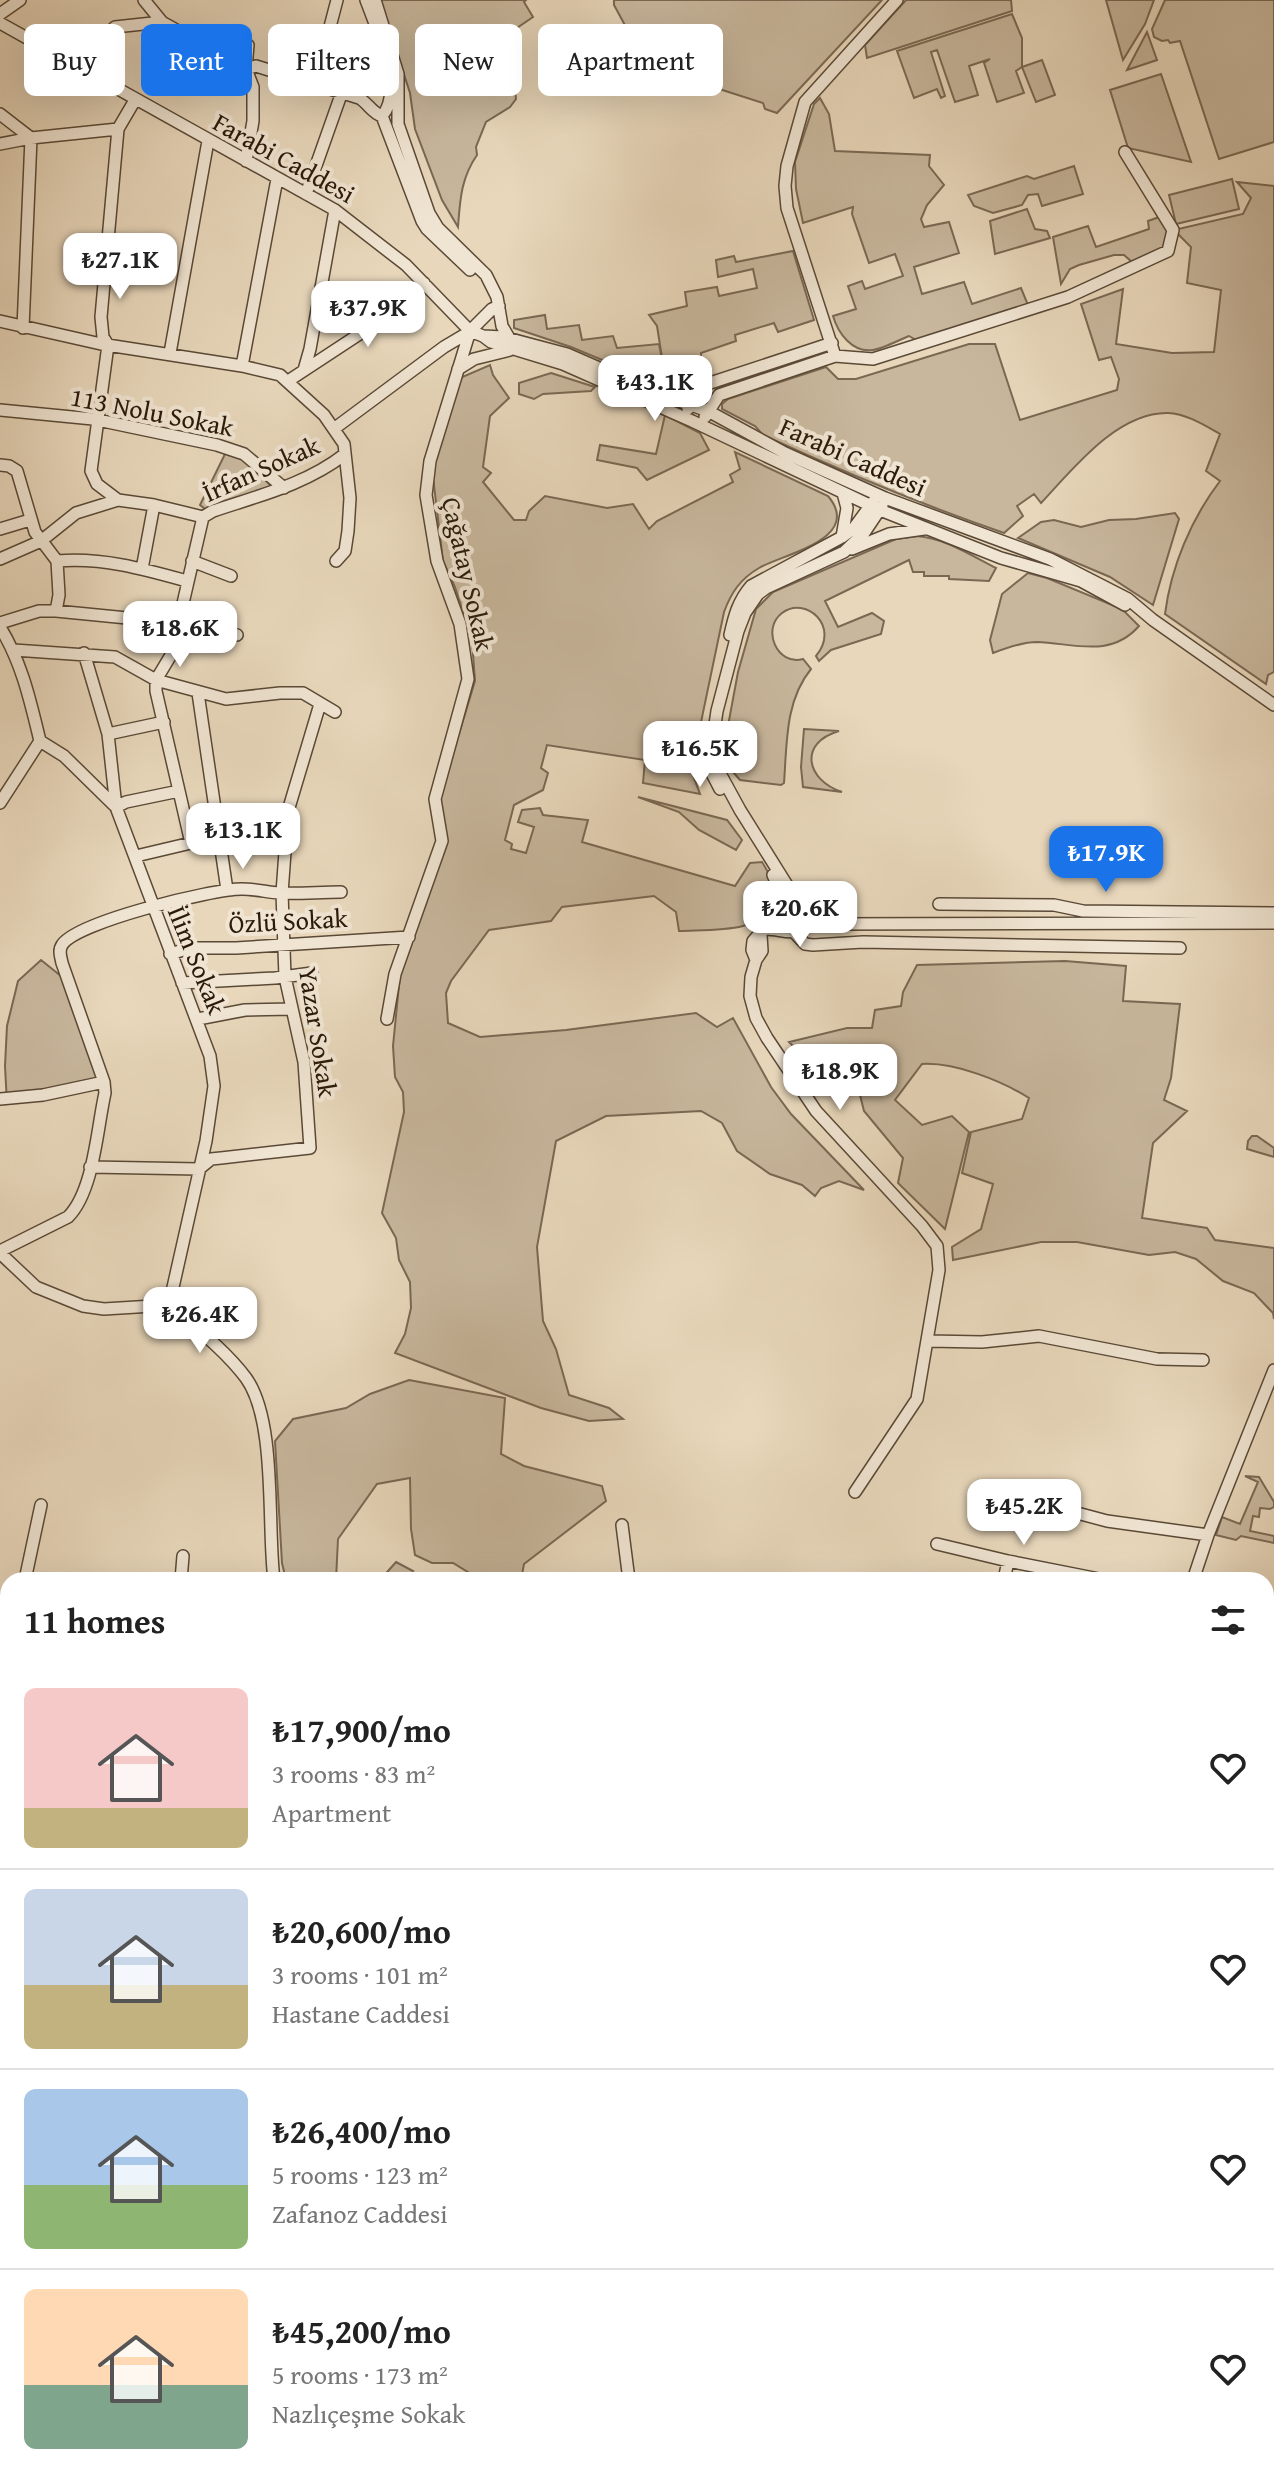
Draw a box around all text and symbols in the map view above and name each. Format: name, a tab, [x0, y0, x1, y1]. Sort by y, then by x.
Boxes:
chip: Buy	[24, 24, 125, 96]
chip: Rent	[141, 24, 252, 96]
chip: Filters	[268, 24, 399, 96]
chip: New	[415, 24, 522, 96]
chip: Apartment	[538, 24, 723, 96]
street label: Farabi Caddesi	[206, 102, 362, 213]
pin: ₺27.1K	[55, 233, 185, 301]
text: ₺27.1K	[81, 239, 159, 278]
pin: ₺37.9K	[303, 281, 433, 349]
text: ₺37.9K	[329, 287, 407, 326]
pin: ₺43.1K	[590, 355, 720, 423]
text: ₺43.1K	[616, 361, 694, 400]
street label: 113 Nolu Sokak	[67, 377, 238, 447]
street label: Farabi Caddesi	[773, 407, 933, 506]
street label: İrfan Sokak	[196, 425, 326, 512]
street label: Çağatay Sokak	[432, 493, 505, 655]
pin: ₺18.6K	[115, 601, 245, 669]
text: ₺18.6K	[141, 607, 219, 646]
pin: ₺16.5K	[635, 721, 765, 789]
text: ₺16.5K	[661, 727, 739, 766]
pin: ₺13.1K	[178, 803, 308, 871]
text: ₺13.1K	[204, 809, 282, 848]
pin: ₺17.9K	[1041, 826, 1171, 894]
text: ₺17.9K	[1067, 832, 1145, 871]
pin: ₺20.6K	[735, 881, 865, 949]
text: ₺20.6K	[761, 887, 839, 926]
street label: Özlü Sokak	[228, 898, 349, 943]
street label: İlim Sokak	[158, 900, 237, 1021]
street label: Yazar Sokak	[289, 964, 348, 1101]
pin: ₺18.9K	[775, 1044, 905, 1112]
text: ₺18.9K	[801, 1050, 879, 1089]
pin: ₺26.4K	[135, 1287, 265, 1355]
text: ₺26.4K	[161, 1293, 239, 1332]
pin: ₺45.2K	[959, 1479, 1089, 1547]
text: ₺45.2K	[985, 1485, 1063, 1524]
text: 11 homes	[24, 1596, 165, 1645]
icon: filters	[1206, 1598, 1250, 1642]
text: ₺17,900/mo	[272, 1705, 451, 1754]
icon: home	[88, 1720, 184, 1816]
icon: heart	[1206, 1746, 1250, 1790]
text: 3 rooms · 83 m²	[272, 1754, 435, 1793]
text: Apartment	[272, 1793, 391, 1832]
text: ₺20,600/mo	[272, 1906, 451, 1955]
icon: home	[88, 1921, 184, 2017]
icon: heart	[1206, 1947, 1250, 1991]
text: 3 rooms · 101 m²	[272, 1955, 448, 1994]
text: Hastane Caddesi	[272, 1994, 450, 2033]
text: ₺26,400/mo	[272, 2106, 451, 2155]
icon: home	[88, 2121, 184, 2217]
icon: heart	[1206, 2147, 1250, 2191]
text: 5 rooms · 123 m²	[272, 2155, 448, 2194]
text: Zafanoz Caddesi	[272, 2194, 448, 2233]
text: ₺45,200/mo	[272, 2306, 451, 2355]
icon: home	[88, 2321, 184, 2417]
icon: heart	[1206, 2347, 1250, 2391]
text: 5 rooms · 173 m²	[272, 2355, 448, 2394]
text: Nazlıçeşme Sokak	[272, 2394, 465, 2433]

